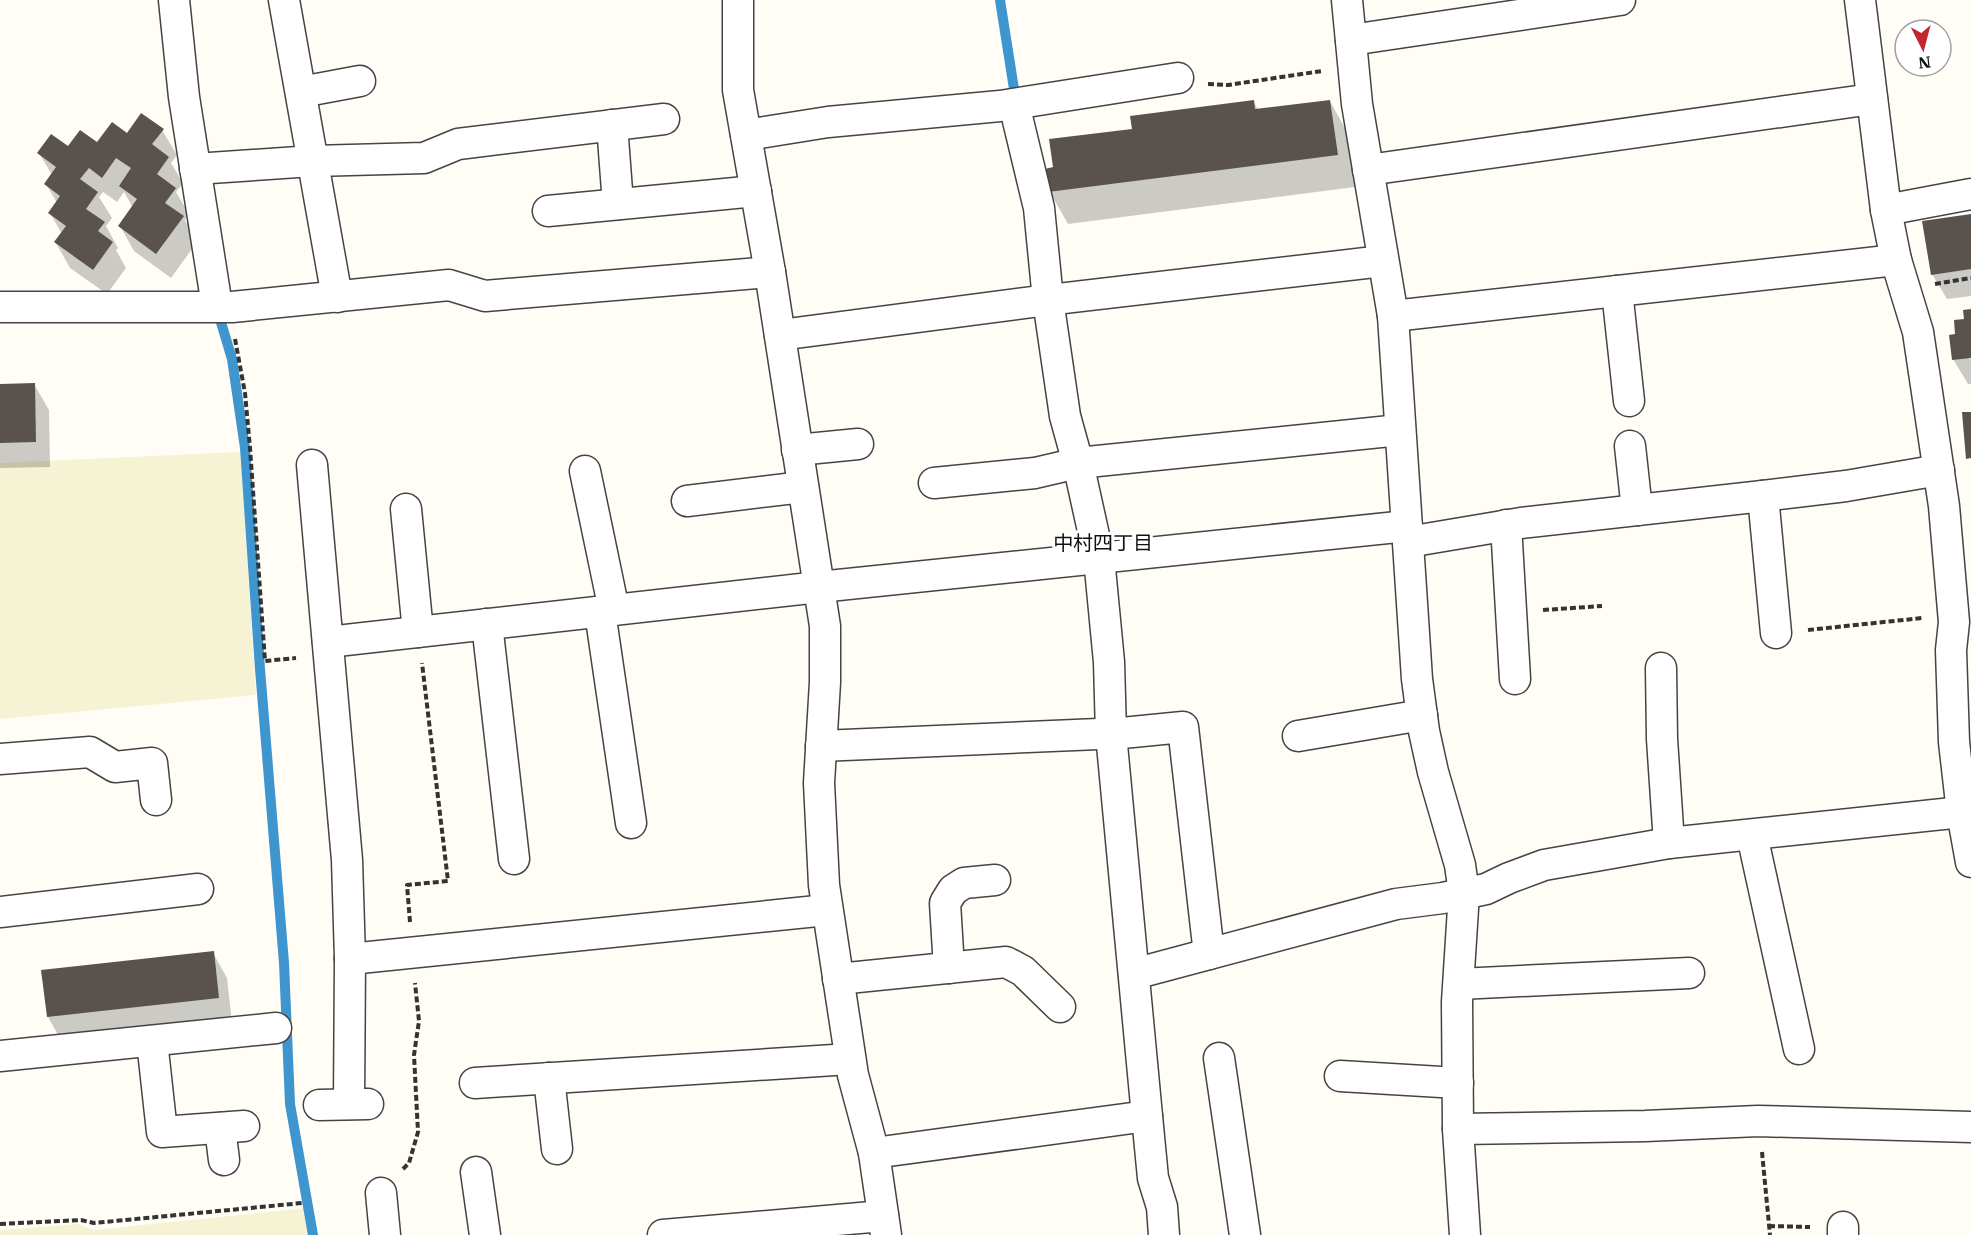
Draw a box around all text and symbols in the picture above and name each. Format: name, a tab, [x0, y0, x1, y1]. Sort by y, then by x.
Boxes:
north arrow	[1893, 18, 1953, 78]
text: N	[1917, 52, 1932, 74]
district label: 中村四丁目	[1053, 529, 1153, 556]

